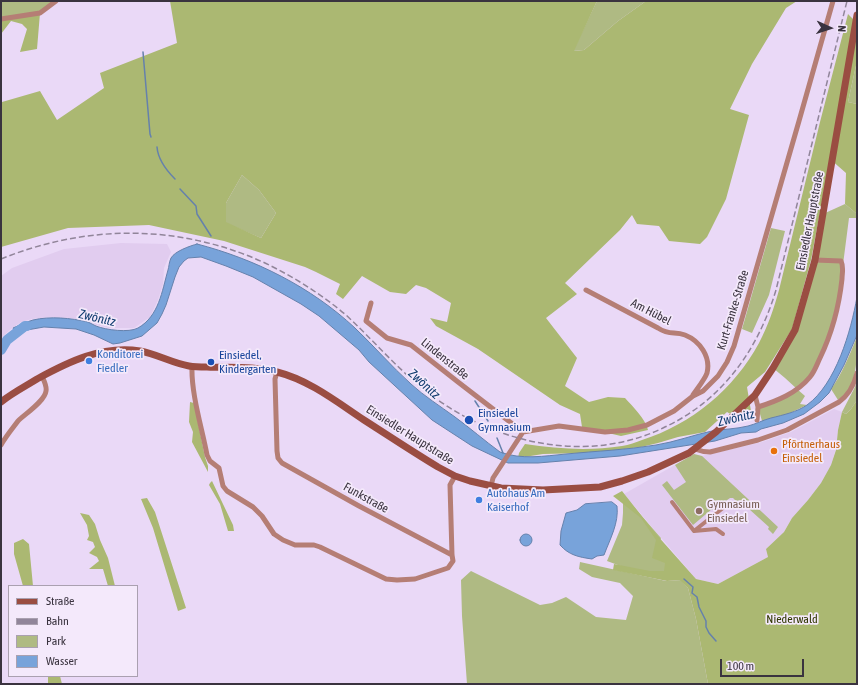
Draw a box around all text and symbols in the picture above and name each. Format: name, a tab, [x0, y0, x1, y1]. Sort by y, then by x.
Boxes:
north arrow	[810, 8, 850, 48]
text: N	[836, 25, 848, 32]
street label: Einsiedler Hauptstraße	[793, 170, 827, 272]
street label: Kurt-Franke-Straße	[714, 268, 752, 352]
street label: Am Hübel	[628, 296, 674, 328]
water label: Zwönitz	[77, 306, 117, 330]
street label: Lindenstraße	[418, 335, 472, 383]
place label: Konditorei Fiedler	[97, 347, 143, 375]
place label: Einsiedel, Kindergarten	[219, 348, 276, 376]
marker: Konditorei Fiedler	[84, 356, 94, 366]
marker: Einsiedel, Kindergarten	[206, 357, 216, 367]
water label: Zwönitz	[405, 366, 443, 402]
street label: Einsiedler Hauptstraße	[364, 402, 456, 468]
place label: Einsiedel Gymnasium	[478, 406, 531, 434]
water label: Zwönitz	[716, 406, 756, 430]
marker: Einsiedel Gymnasium	[463, 414, 475, 426]
place label: Pförtnerhaus Einsiedel	[782, 437, 840, 465]
marker: Pförtnerhaus Einsiedel	[769, 446, 779, 456]
street label: Funkstraße	[341, 480, 391, 516]
place label: Autohaus Am Kaiserhof	[487, 486, 545, 514]
marker: Autohaus Am Kaiserhof	[474, 495, 484, 505]
place label: Gymnasium Einsiedel	[707, 497, 760, 525]
marker: Gymnasium Einsiedel	[694, 506, 704, 516]
legend	[8, 585, 138, 677]
text: Straße	[46, 594, 74, 608]
park label: Niederwald	[766, 612, 818, 626]
text: Bahn	[46, 614, 69, 628]
text: Park	[46, 634, 66, 648]
scale bar	[722, 651, 806, 677]
text: Wasser	[46, 654, 77, 668]
text: 100 m	[727, 659, 754, 673]

